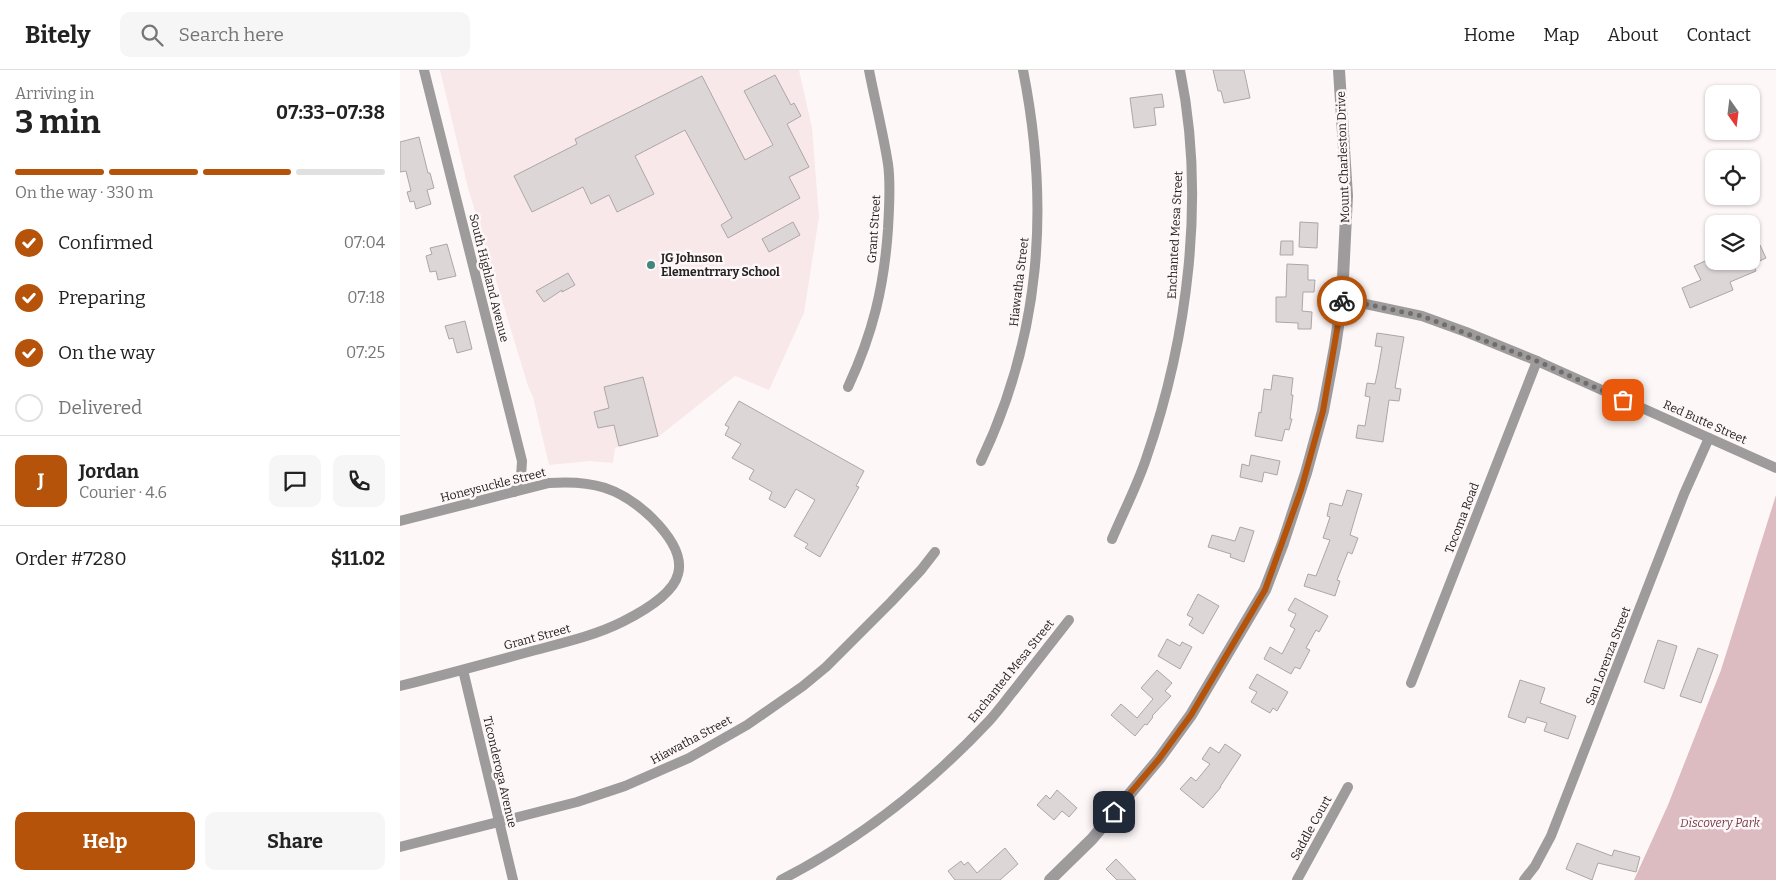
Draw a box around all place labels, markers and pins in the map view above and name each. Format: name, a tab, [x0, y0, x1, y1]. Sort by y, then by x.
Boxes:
place label: JG Johnson Elementrrary School	[660, 251, 780, 279]
marker: JG Johnson Elementrrary School	[645, 259, 657, 271]
pin	[1602, 379, 1644, 421]
pin	[1093, 791, 1135, 833]

